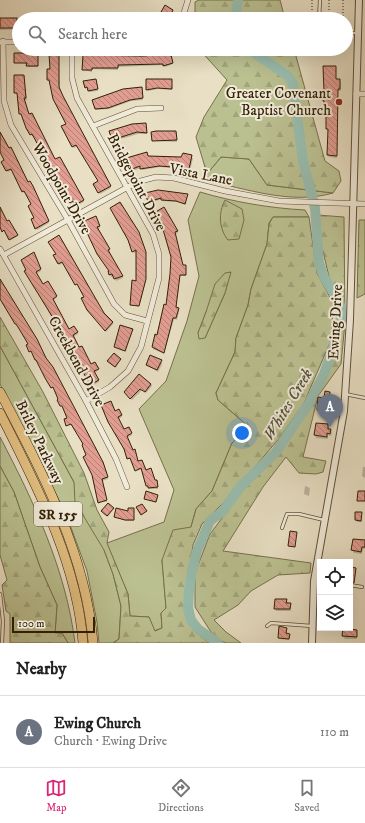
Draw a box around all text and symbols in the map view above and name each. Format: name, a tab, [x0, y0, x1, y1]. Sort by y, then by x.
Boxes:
search box	[12, 12, 353, 56]
icon: search	[26, 23, 48, 45]
text: Search here	[58, 25, 127, 44]
place label: Greater Covenant Baptist Church	[226, 84, 331, 120]
marker: Greater Covenant Baptist Church	[334, 97, 344, 107]
street label: Bridgepoint Drive	[103, 130, 170, 234]
street label: Woodpoint Drive	[27, 138, 96, 238]
street label: Vista Lane	[167, 159, 234, 190]
street label: Ewing Drive	[324, 284, 347, 360]
street label: Creekbend Drive	[44, 313, 109, 410]
water label: Whites Creek	[259, 365, 317, 444]
pin: A	[317, 394, 343, 427]
street label: Briley Parkway	[11, 397, 68, 488]
your location	[232, 423, 252, 443]
road number: SR 155	[34, 502, 82, 526]
map controls	[317, 559, 353, 631]
button: locate	[317, 559, 353, 595]
button: layers	[317, 595, 353, 631]
scale bar	[12, 615, 95, 634]
text: 100 m	[18, 617, 44, 631]
text: Nearby	[16, 658, 66, 680]
text: Ewing Church	[54, 714, 141, 733]
text: A	[25, 724, 33, 740]
text: 110 m	[320, 724, 349, 740]
text: Church · Ewing Drive	[54, 733, 167, 749]
tab: Map	[45, 777, 67, 815]
tab: Directions	[158, 777, 204, 815]
tab: Saved	[294, 777, 320, 815]

